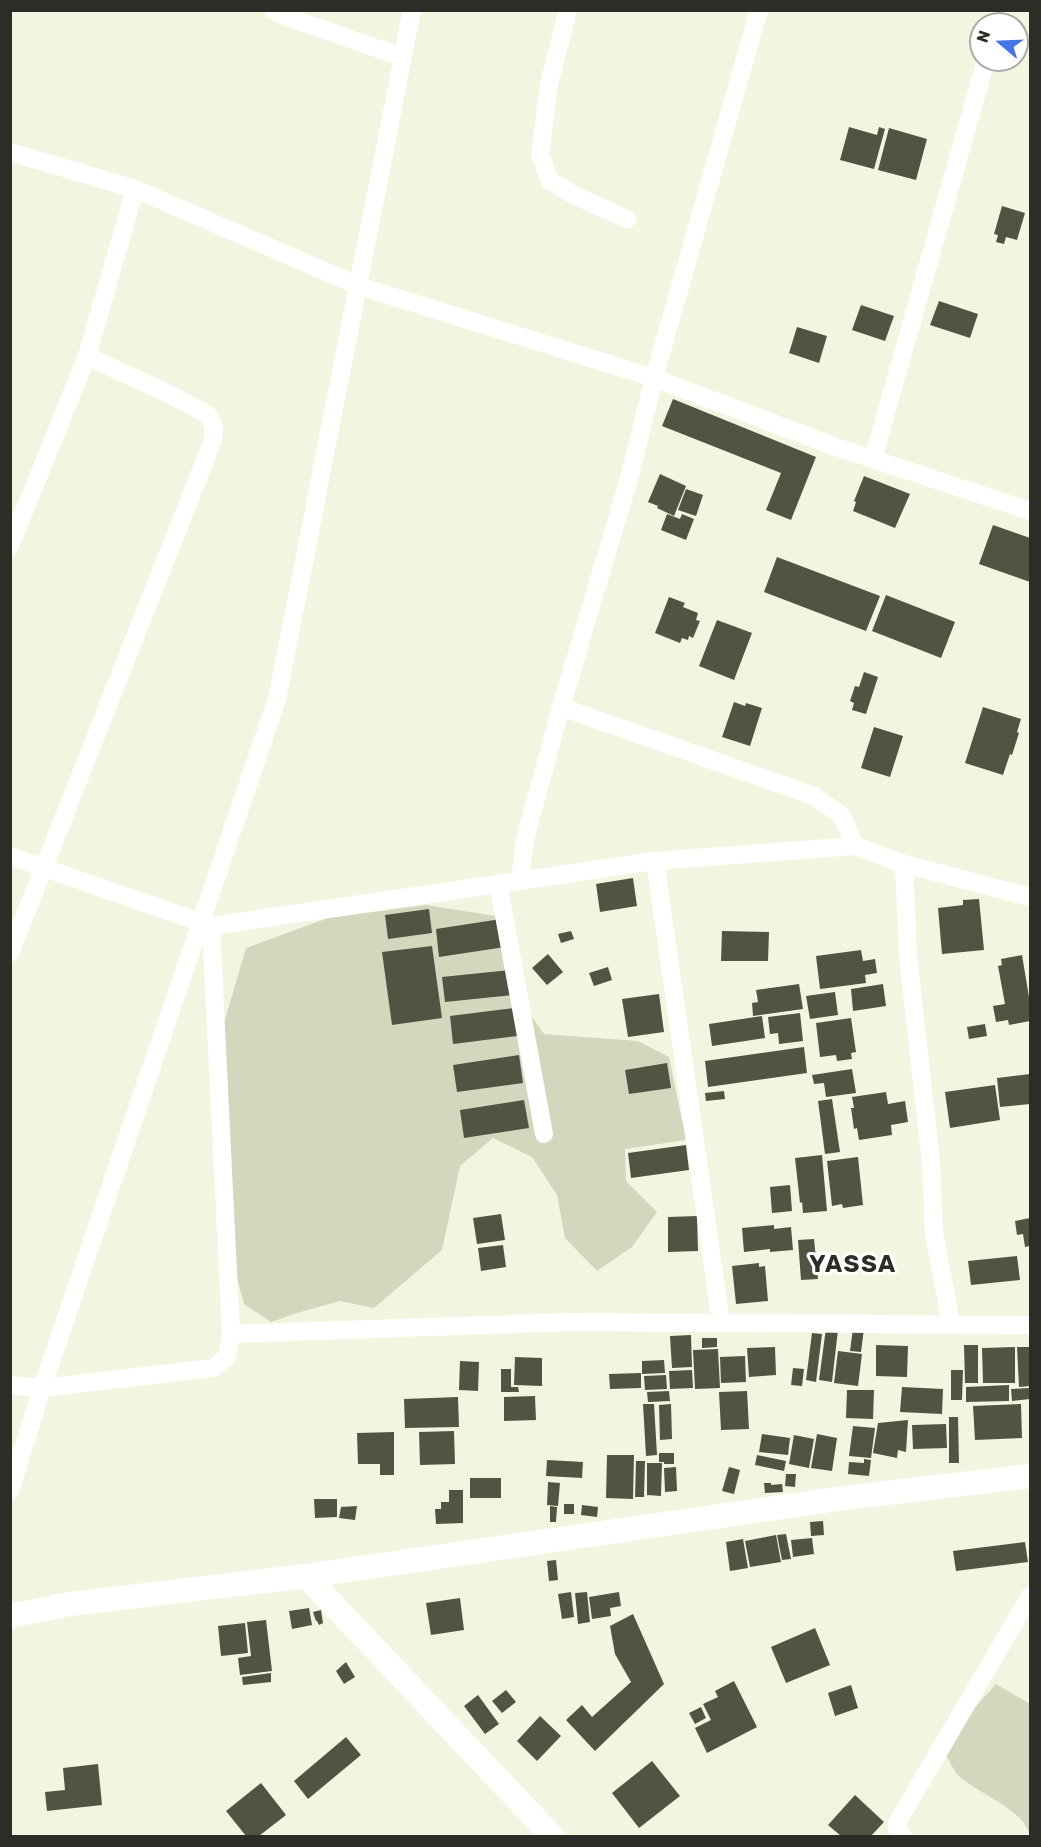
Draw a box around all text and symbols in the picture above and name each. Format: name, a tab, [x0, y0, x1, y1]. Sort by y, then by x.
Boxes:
north arrow	[969, 12, 1029, 72]
text: N	[973, 28, 994, 45]
district label: YASSA	[809, 1251, 897, 1279]

